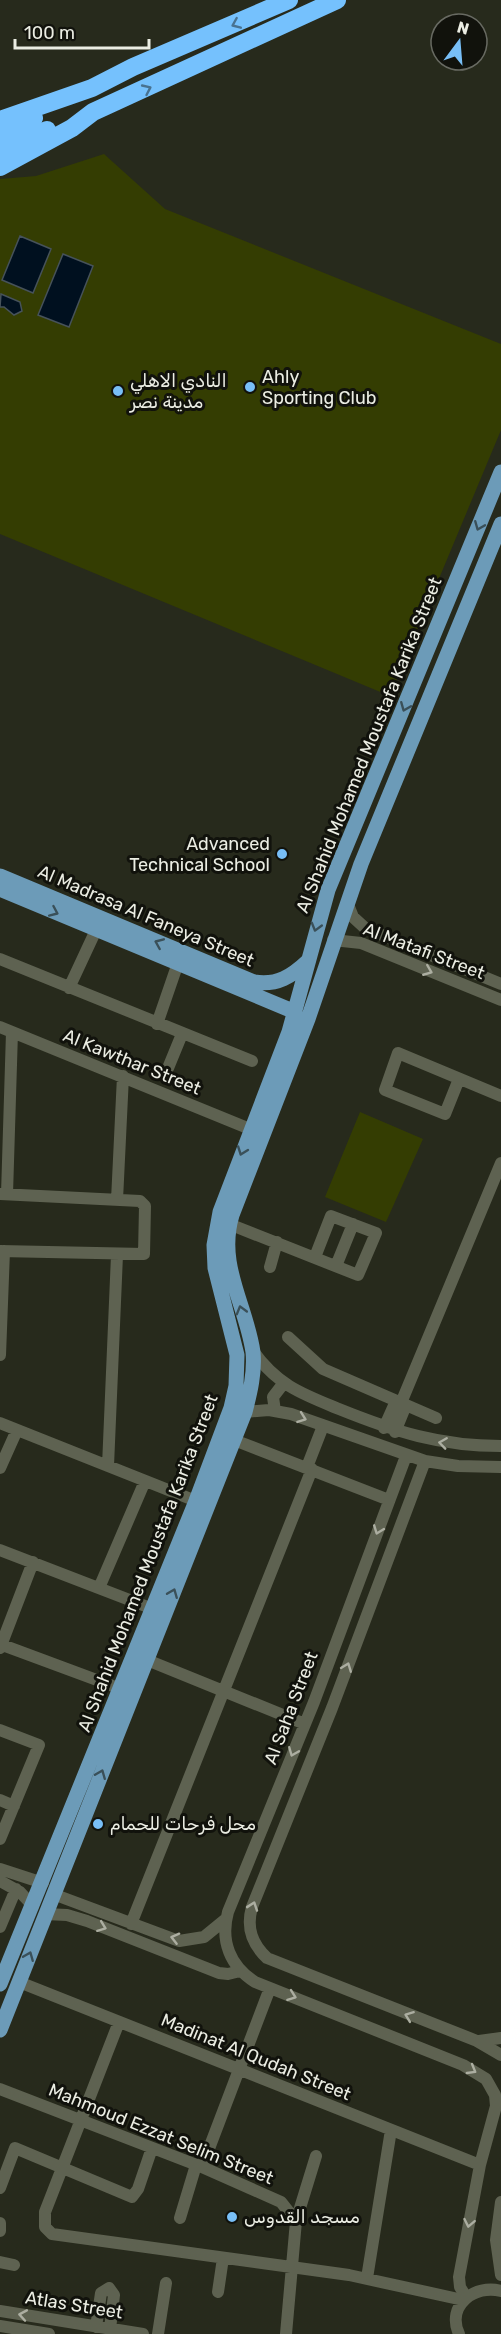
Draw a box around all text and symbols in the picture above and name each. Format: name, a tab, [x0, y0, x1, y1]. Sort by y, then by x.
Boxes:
scale bar	[15, 12, 148, 50]
north arrow	[429, 12, 489, 72]
one-way arrow	[231, 17, 242, 29]
text: N	[455, 17, 471, 39]
text: 100 m	[24, 22, 75, 44]
one-way arrow	[141, 85, 152, 97]
place label: Ahly Sporting Club	[262, 366, 376, 409]
place label: النادي الاهلي مدينة نصر	[129, 370, 227, 413]
marker: Ahly Sporting Club	[243, 380, 257, 394]
marker: النادي الاهلي مدينة نصر	[111, 384, 125, 398]
one-way arrow	[474, 520, 486, 531]
street label: Al Shahid Mohamed Moustafa Karika Street	[291, 574, 447, 916]
one-way arrow	[400, 700, 412, 711]
place label: Advanced Technical School	[129, 833, 270, 876]
marker: Advanced Technical School	[275, 847, 289, 861]
street label: Al Madrasa Al Faneya Street	[35, 860, 257, 972]
one-way arrow	[47, 905, 58, 917]
street label: Al Matafi Street	[360, 918, 488, 984]
one-way arrow	[311, 921, 323, 932]
one-way arrow	[155, 938, 166, 950]
one-way arrow	[422, 964, 433, 976]
street label: Al Kawthar Street	[60, 1024, 204, 1100]
one-way arrow	[237, 1145, 249, 1156]
one-way arrow	[236, 1305, 248, 1315]
street label: Al Shahid Mohamed Moustafa Karika Street	[73, 1391, 223, 1735]
one-way arrow	[296, 1411, 307, 1423]
one-way arrow	[438, 1437, 447, 1449]
one-way arrow	[373, 1524, 385, 1535]
one-way arrow	[166, 1589, 178, 1600]
street label: Al Saha Street	[259, 1648, 323, 1768]
one-way arrow	[340, 1662, 353, 1672]
one-way arrow	[288, 1746, 300, 1757]
one-way arrow	[94, 1770, 106, 1781]
place label: محل فرحات للحمام	[110, 1813, 256, 1835]
marker: محل فرحات للحمام	[91, 1817, 105, 1831]
one-way arrow	[245, 1902, 258, 1912]
one-way arrow	[96, 1919, 107, 1932]
one-way arrow	[170, 1933, 180, 1946]
one-way arrow	[22, 1951, 34, 1962]
one-way arrow	[286, 1989, 297, 2002]
street label: Madinat Al Qudah Street	[158, 2009, 354, 2105]
one-way arrow	[404, 2010, 415, 2023]
one-way arrow	[466, 2063, 476, 2075]
street label: Mahmoud Ezzat Selim Street	[45, 2079, 277, 2189]
place label: مسجد القدوس	[244, 2206, 360, 2228]
marker: مسجد القدوس	[225, 2210, 239, 2224]
one-way arrow	[463, 2217, 476, 2227]
street label: Atlas Street	[24, 2286, 124, 2324]
one-way arrow	[18, 2309, 28, 2322]

